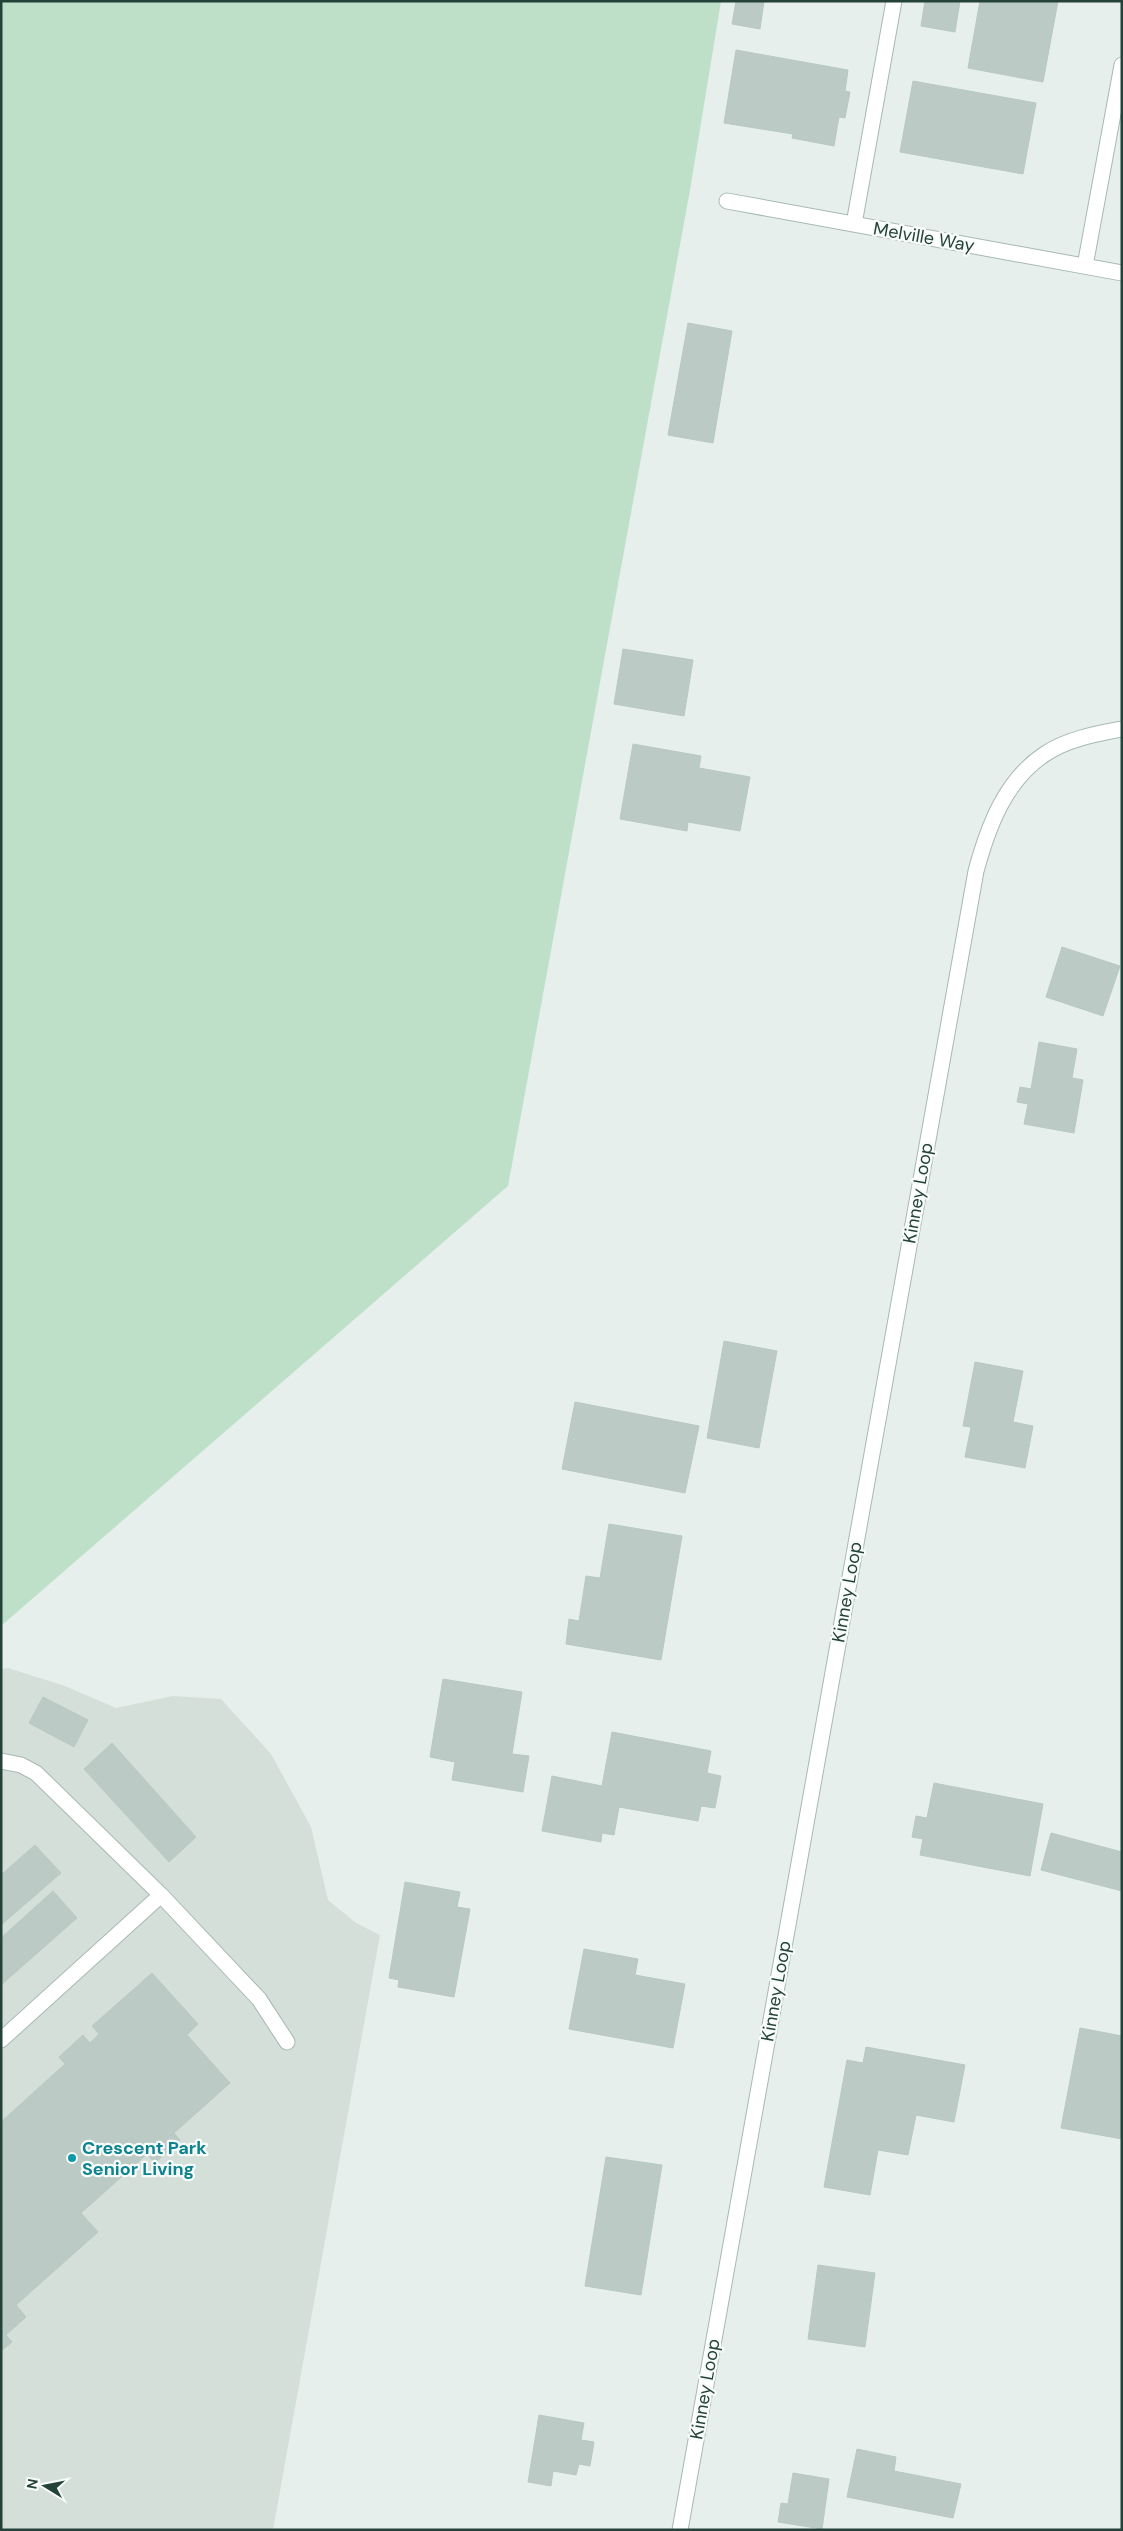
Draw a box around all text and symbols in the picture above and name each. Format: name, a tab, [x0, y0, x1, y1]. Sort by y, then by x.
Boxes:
street label: Melville Way	[872, 216, 976, 258]
street label: Kinney Loop	[897, 1141, 939, 1245]
street label: Kinney Loop	[826, 1540, 868, 1644]
street label: Kinney Loop	[755, 1939, 797, 2043]
place label: Crescent Park Senior Living	[82, 2136, 207, 2181]
marker: Crescent Park Senior Living	[66, 2152, 78, 2164]
street label: Kinney Loop	[684, 2337, 726, 2441]
north arrow	[20, 2461, 70, 2511]
text: N	[22, 2477, 42, 2490]

